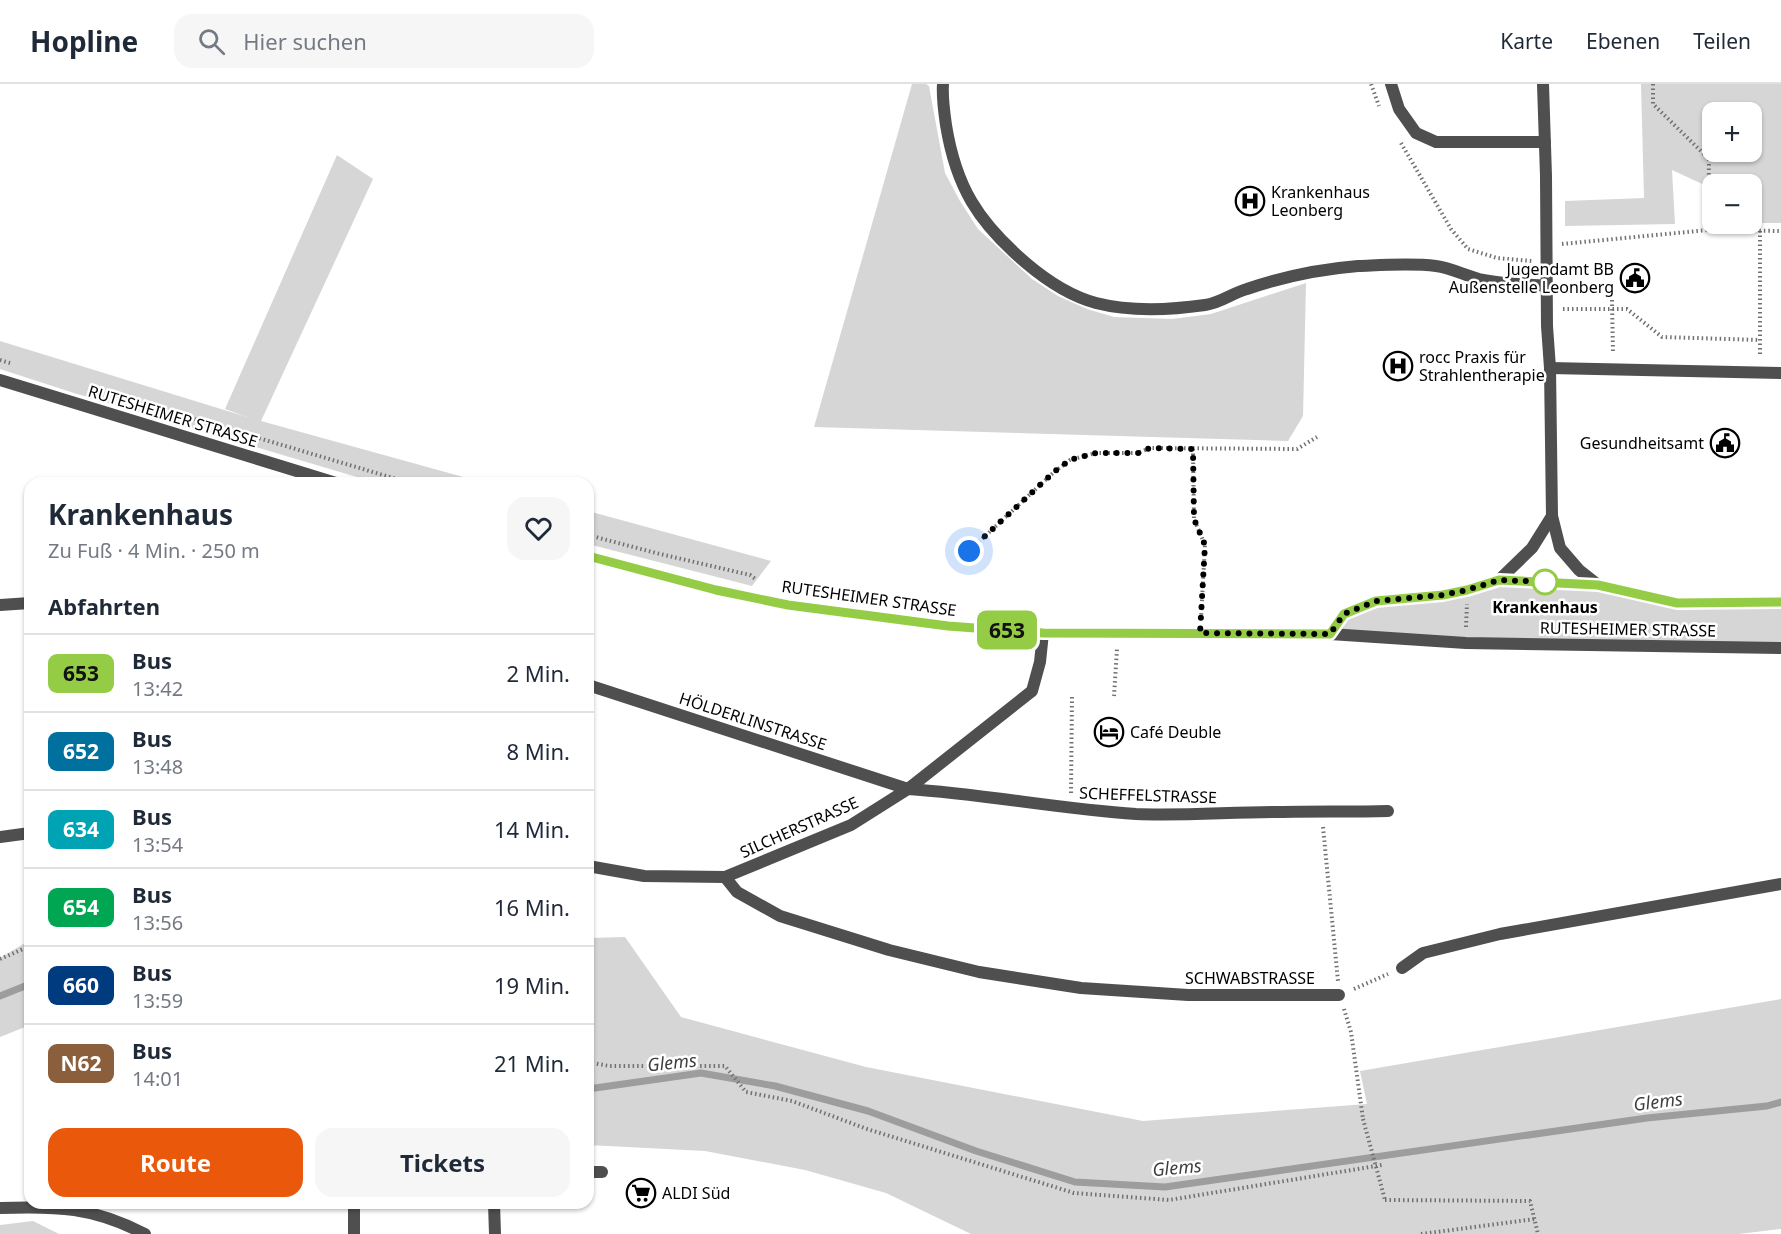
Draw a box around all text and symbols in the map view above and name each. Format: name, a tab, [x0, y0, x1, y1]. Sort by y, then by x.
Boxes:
search box	[174, 14, 594, 68]
text: Hopline	[30, 22, 138, 60]
icon: search	[195, 25, 228, 58]
text: Hier suchen	[243, 26, 367, 56]
text: Karte	[1500, 27, 1553, 55]
text: Ebenen	[1586, 27, 1660, 55]
text: Teilen	[1693, 27, 1751, 55]
map controls	[1702, 102, 1762, 234]
button: +	[1702, 102, 1762, 162]
button: −	[1702, 174, 1762, 234]
place label: Krankenhaus Leonberg	[1271, 181, 1370, 221]
hospital icon: Krankenhaus Leonberg	[1234, 185, 1266, 217]
place label: Jugendamt BB Außenstelle Leonberg	[1449, 258, 1614, 298]
public building icon: Jugendamt BB Außenstelle Leonberg	[1619, 262, 1651, 294]
place label: rocc Praxis für Strahlentherapie	[1419, 346, 1545, 386]
hospital icon: rocc Praxis für Strahlentherapie	[1382, 350, 1414, 382]
street label: RUTESHEIMER STRASSE	[86, 380, 260, 452]
public building icon: Gesundheitsamt	[1709, 427, 1741, 459]
place label: Gesundheitsamt	[1580, 432, 1704, 454]
text: Krankenhaus	[48, 495, 233, 533]
button: heart	[507, 497, 570, 560]
your location	[954, 536, 984, 566]
text: Zu Fuß · 4 Min. · 250 m	[48, 537, 260, 564]
marker: Krankenhaus	[1532, 569, 1558, 595]
street label: RUTESHEIMER STRASSE	[780, 575, 958, 621]
text: Abfahrten	[48, 591, 160, 621]
place label: Krankenhaus	[1492, 596, 1598, 618]
line badge: 653	[972, 610, 1042, 650]
text: 653	[989, 616, 1025, 644]
street label: RUTESHEIMER STRASSE	[1540, 616, 1716, 642]
text: Bus	[132, 645, 172, 675]
text: 2 Min.	[507, 658, 570, 688]
text: 653	[63, 659, 99, 687]
text: 13:42	[132, 675, 183, 702]
street label: HÖLDERLINSTRASSE	[677, 687, 829, 755]
hotel icon: Café Deuble	[1093, 716, 1125, 748]
place label: Café Deuble	[1130, 721, 1221, 743]
text: Bus	[132, 723, 172, 753]
text: 8 Min.	[507, 736, 570, 766]
text: 652	[63, 737, 99, 765]
text: 13:48	[132, 753, 183, 780]
street label: SCHEFFELSTRASSE	[1079, 782, 1217, 808]
street label: SILCHERSTRASSE	[736, 791, 862, 863]
text: Bus	[132, 801, 172, 831]
text: 14 Min.	[494, 814, 570, 844]
text: 634	[63, 815, 99, 843]
text: 13:54	[132, 831, 183, 858]
text: Bus	[132, 879, 172, 909]
text: 16 Min.	[494, 892, 570, 922]
text: 654	[63, 893, 99, 921]
text: 13:56	[132, 909, 183, 936]
text: Bus	[132, 957, 172, 987]
street label: SCHWABSTRASSE	[1185, 967, 1315, 989]
text: 19 Min.	[494, 970, 570, 1000]
text: 660	[63, 971, 99, 999]
text: 13:59	[132, 987, 183, 1014]
text: Bus	[132, 1035, 172, 1065]
water label: Glems	[646, 1047, 698, 1077]
text: 21 Min.	[494, 1048, 570, 1078]
text: N62	[60, 1049, 102, 1077]
text: 14:01	[132, 1065, 183, 1092]
water label: Glems	[1632, 1086, 1684, 1116]
button: Route	[48, 1128, 303, 1197]
button: Tickets	[315, 1128, 570, 1197]
water label: Glems	[1151, 1153, 1203, 1181]
supermarket icon: ALDI Süd	[625, 1177, 657, 1209]
place label: ALDI Süd	[662, 1182, 730, 1204]

